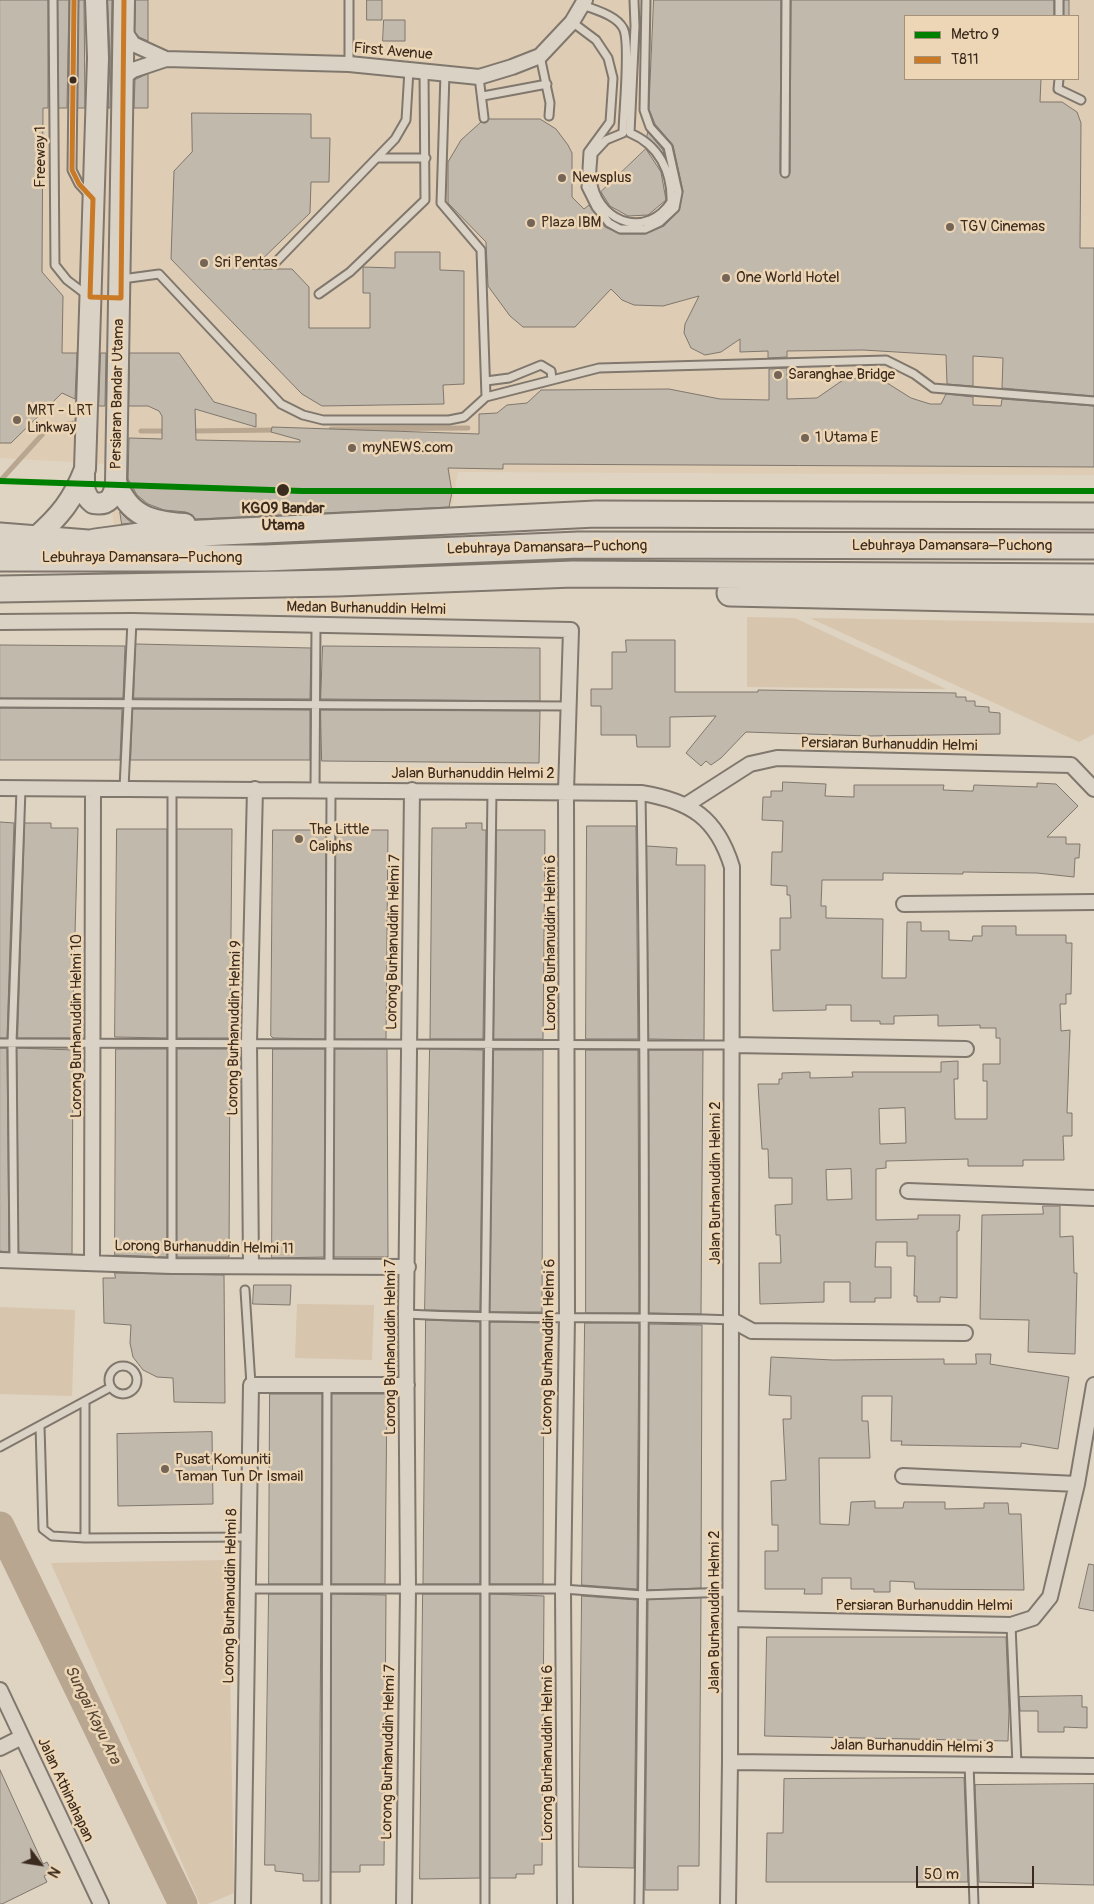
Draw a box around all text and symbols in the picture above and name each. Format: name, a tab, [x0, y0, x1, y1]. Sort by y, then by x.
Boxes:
legend	[904, 15, 1079, 80]
text: Metro 9	[951, 25, 999, 44]
street label: First Avenue	[353, 40, 433, 64]
text: T811	[951, 50, 979, 69]
unlabelled marker	[68, 75, 78, 85]
street label: Freeway 1	[32, 126, 50, 188]
place label: Newsplus	[572, 169, 631, 187]
marker: Newsplus	[556, 172, 568, 184]
place label: Plaza IBM	[541, 214, 601, 232]
marker: Plaza IBM	[525, 217, 537, 229]
place label: TGV Cinemas	[960, 218, 1045, 236]
marker: TGV Cinemas	[944, 221, 956, 233]
place label: Sri Pentas	[214, 254, 277, 272]
marker: Sri Pentas	[198, 257, 210, 269]
place label: One World Hotel	[736, 269, 840, 287]
marker: One World Hotel	[720, 272, 732, 284]
street label: Persiaran Bandar Utama	[108, 319, 128, 469]
place label: Saranghae Bridge	[788, 366, 895, 384]
marker: Saranghae Bridge	[772, 369, 784, 381]
place label: MRT - LRT Linkway	[27, 402, 93, 437]
marker: MRT - LRT Linkway	[11, 414, 23, 426]
place label: 1 Utama E	[815, 429, 878, 447]
marker: 1 Utama E	[799, 432, 811, 444]
place label: myNEWS.com	[362, 439, 453, 457]
marker: myNEWS.com	[346, 442, 358, 454]
marker: KG09 Bandar Utama	[275, 482, 291, 498]
place label: KG09 Bandar Utama	[241, 500, 325, 535]
street label: Lebuhraya Damansara–Puchong	[447, 537, 647, 559]
street label: Lebuhraya Damansara–Puchong	[852, 537, 1052, 555]
street label: Lebuhraya Damansara–Puchong	[42, 549, 242, 567]
street label: Medan Burhanuddin Helmi	[286, 599, 446, 619]
street label: Persiaran Burhanuddin Helmi	[800, 734, 978, 756]
street label: Jalan Burhanuddin Helmi 2	[391, 765, 555, 783]
place label: The Little Caliphs	[309, 821, 369, 856]
marker: The Little Caliphs	[293, 833, 305, 845]
street label: Lorong Burhanuddin Helmi 7	[383, 854, 405, 1030]
street label: Lorong Burhanuddin Helmi 6	[542, 855, 560, 1031]
street label: Lorong Burhanuddin Helmi 10	[68, 934, 86, 1118]
street label: Lorong Burhanuddin Helmi 9	[224, 940, 246, 1116]
street label: Jalan Burhanuddin Helmi 2	[707, 1101, 725, 1265]
street label: Lorong Burhanuddin Helmi 11	[114, 1237, 294, 1259]
street label: Lorong Burhanuddin Helmi 7	[382, 1259, 400, 1435]
street label: Lorong Burhanuddin Helmi 6	[538, 1259, 560, 1435]
place label: Pusat Komuniti Taman Tun Dr Ismail	[175, 1451, 304, 1486]
marker: Pusat Komuniti Taman Tun Dr Ismail	[159, 1463, 171, 1475]
street label: Lorong Burhanuddin Helmi 8	[220, 1508, 242, 1684]
street label: Jalan Burhanuddin Helmi 2	[706, 1530, 724, 1694]
street label: Persiaran Burhanuddin Helmi	[836, 1597, 1012, 1615]
water label: Sungai Kayu Ara	[60, 1663, 124, 1767]
street label: Lorong Burhanuddin Helmi 7	[378, 1664, 400, 1840]
street label: Lorong Burhanuddin Helmi 6	[539, 1665, 557, 1841]
street label: Jalan Athinahapan	[33, 1735, 97, 1845]
street label: Jalan Burhanuddin Helmi 3	[830, 1737, 994, 1757]
north arrow	[15, 1839, 65, 1889]
scale bar	[919, 1856, 1036, 1888]
text: N	[44, 1864, 63, 1880]
text: 50 m	[924, 1865, 959, 1884]

